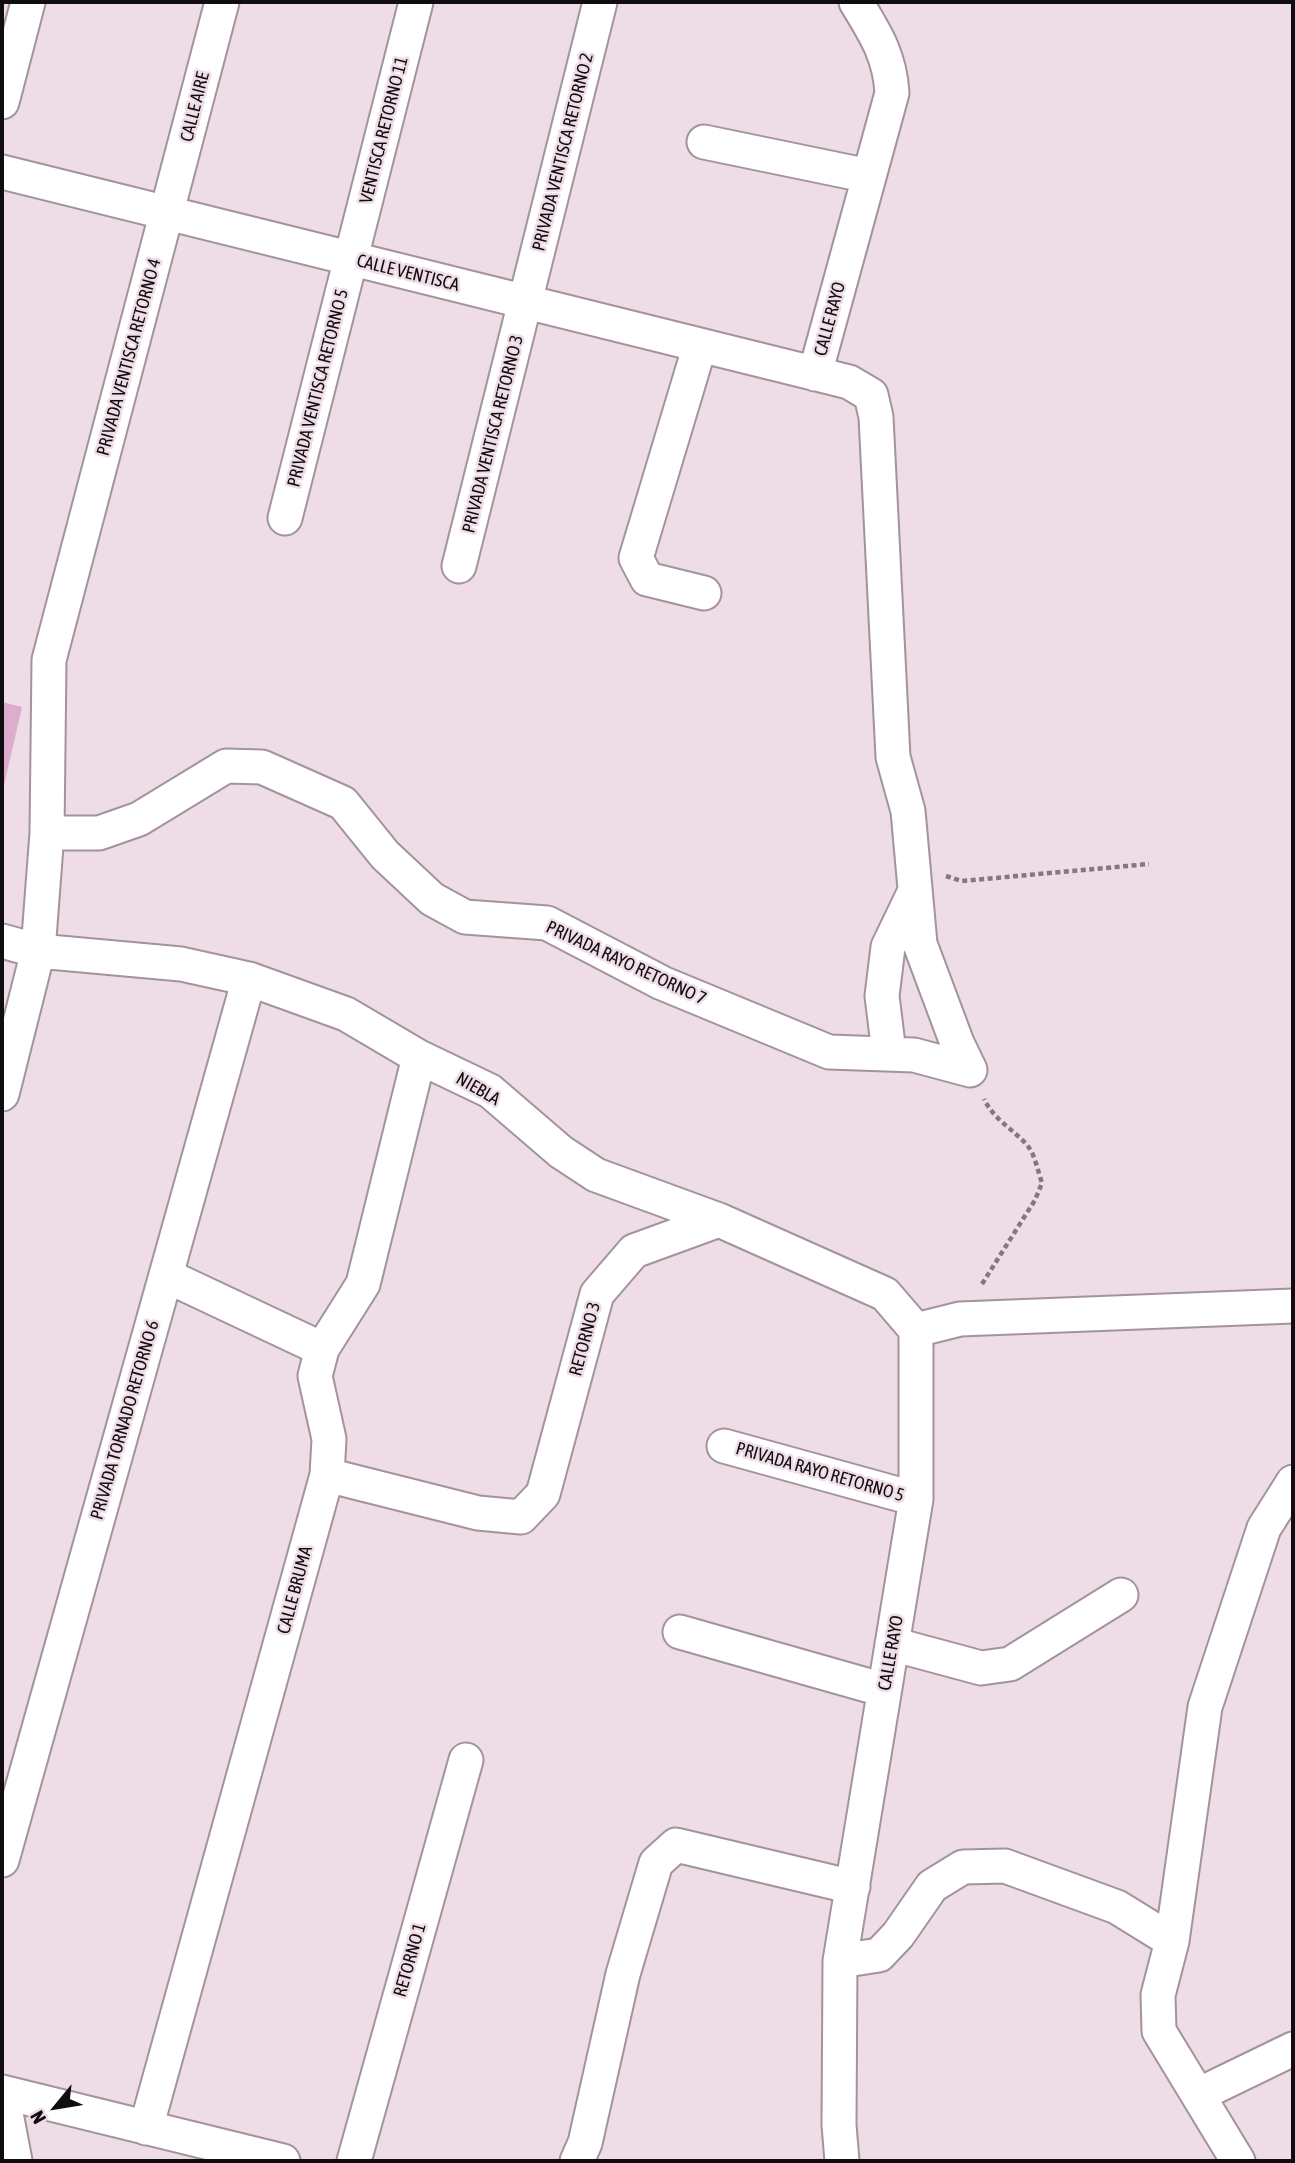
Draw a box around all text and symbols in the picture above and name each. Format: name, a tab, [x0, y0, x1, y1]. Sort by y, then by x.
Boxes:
street label: PRIVADA VENTISCA RETORNO 2	[528, 51, 598, 253]
street label: VENTISCA RETORNO 11	[355, 54, 413, 206]
street label: CALLE AIRE	[176, 70, 214, 144]
street label: CALLE VENTISCA	[354, 250, 462, 296]
street label: PRIVADA VENTISCA RETORNO 4	[92, 256, 166, 458]
street label: CALLE RAYO	[810, 280, 850, 358]
street label: PRIVADA VENTISCA RETORNO 5	[283, 287, 353, 489]
street label: PRIVADA VENTISCA RETORNO 3	[458, 333, 528, 535]
street label: PRIVADA RAYO RETORNO 7	[542, 916, 710, 1010]
street label: NIEBLA	[452, 1068, 504, 1110]
street label: RETORNO 3	[565, 1300, 605, 1378]
street label: PRIVADA TORNADO RETORNO 6	[86, 1318, 164, 1522]
street label: PRIVADA RAYO RETORNO 5	[733, 1438, 907, 1506]
street label: CALLE BRUMA	[273, 1544, 317, 1636]
street label: CALLE RAYO	[874, 1614, 908, 1692]
street label: RETORNO 1	[389, 1921, 431, 1999]
north arrow	[21, 2072, 91, 2142]
text: N	[25, 2107, 50, 2128]

